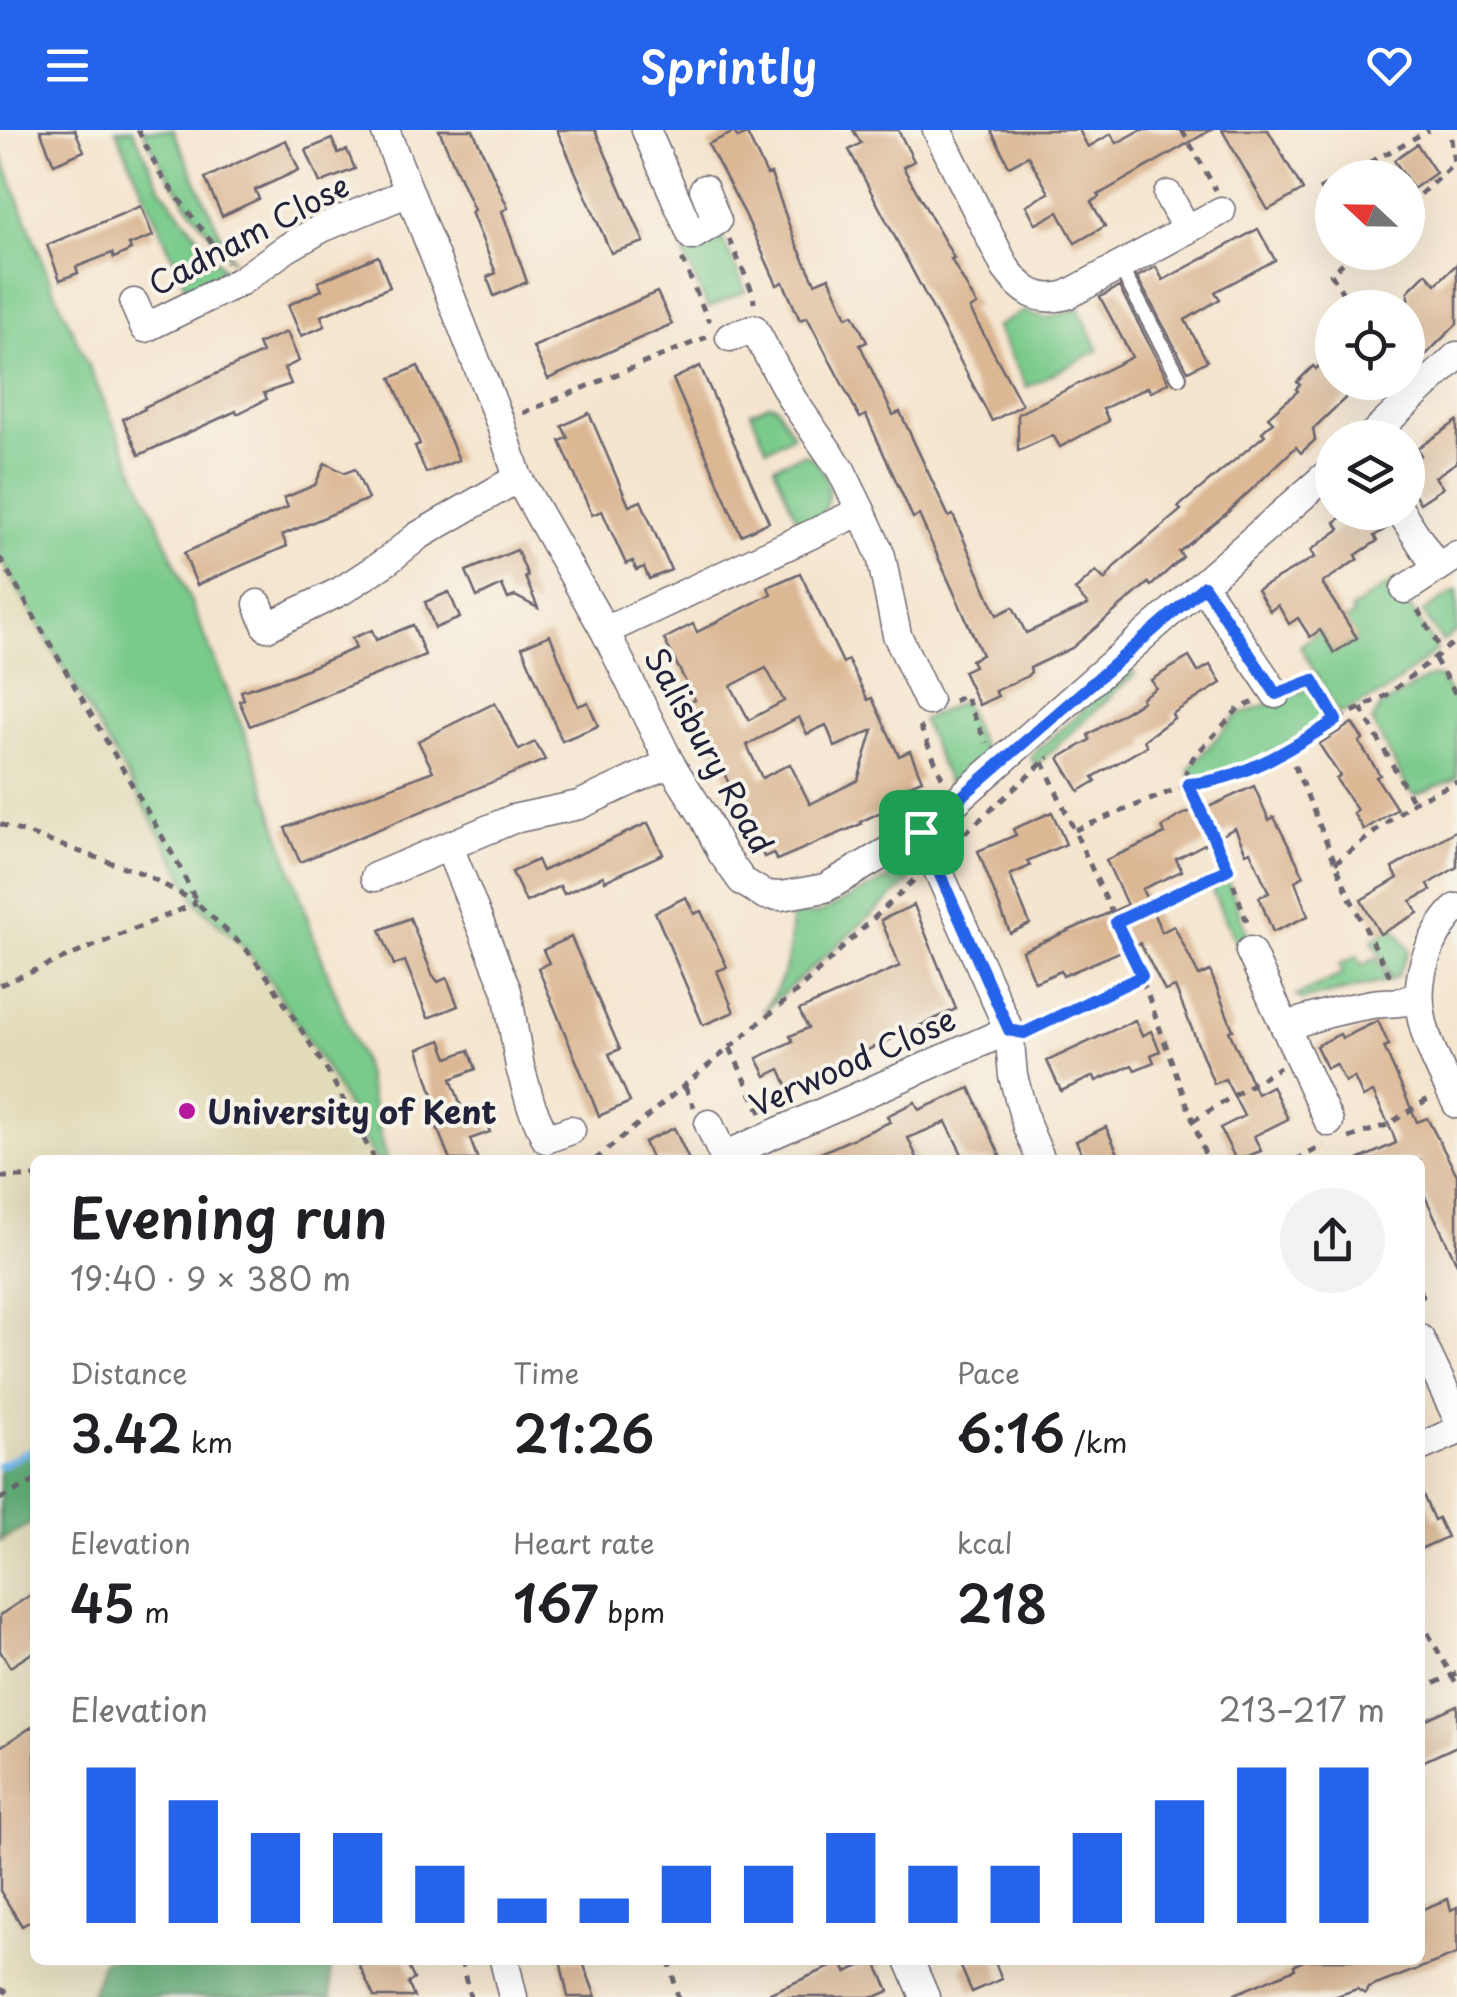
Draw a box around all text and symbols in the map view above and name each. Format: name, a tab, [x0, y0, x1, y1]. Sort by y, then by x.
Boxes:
text: Sprintly	[640, 31, 817, 99]
icon: menu	[40, 38, 95, 93]
icon: heart	[1362, 38, 1417, 93]
north arrow	[1315, 160, 1425, 270]
map controls	[1315, 160, 1425, 530]
street label: Cadnam Close	[139, 161, 357, 307]
button: locate	[1315, 290, 1425, 400]
button: layers	[1315, 420, 1425, 530]
street label: Salisbury Road	[633, 638, 787, 862]
pin	[879, 790, 964, 875]
icon: arrive	[894, 805, 949, 860]
street label: Verwood Close	[741, 994, 963, 1128]
place label: University of Kent	[207, 1087, 497, 1135]
marker: University of Kent	[176, 1100, 198, 1122]
text: Evening run	[70, 1175, 388, 1258]
button: share	[1280, 1188, 1385, 1293]
text: 19:40 · 9 × 380 m	[70, 1254, 351, 1302]
text: Distance	[70, 1351, 188, 1394]
text: Time	[513, 1351, 580, 1394]
text: Pace	[957, 1351, 1020, 1394]
text: 3.42	[70, 1394, 182, 1470]
text: 21:26	[513, 1394, 654, 1470]
text: 6:16	[957, 1394, 1065, 1470]
text: km	[182, 1420, 233, 1463]
text: /km	[1065, 1420, 1128, 1463]
text: Elevation	[70, 1521, 191, 1564]
text: Heart rate	[513, 1521, 655, 1564]
text: kcal	[957, 1521, 1013, 1564]
text: 45	[70, 1564, 135, 1640]
text: 167	[513, 1564, 598, 1640]
text: 218	[957, 1564, 1047, 1640]
text: m	[135, 1590, 170, 1633]
text: bpm	[598, 1590, 665, 1633]
text: Elevation	[70, 1685, 208, 1733]
text: 213–217 m	[1218, 1685, 1385, 1733]

